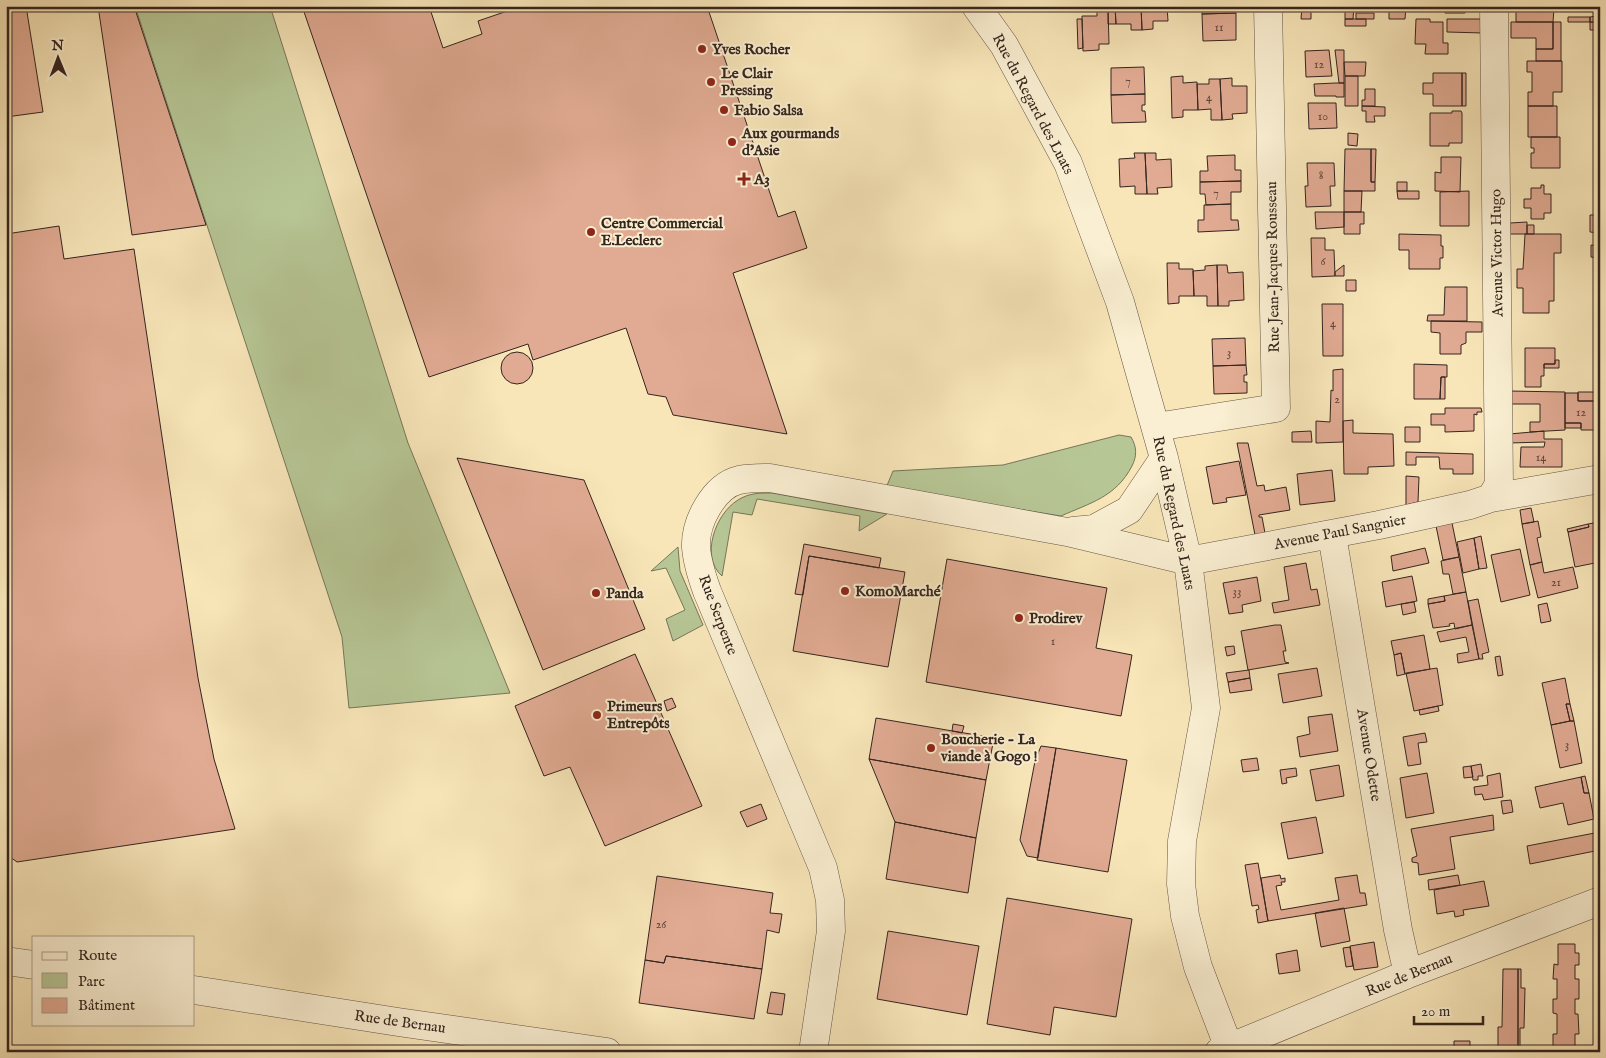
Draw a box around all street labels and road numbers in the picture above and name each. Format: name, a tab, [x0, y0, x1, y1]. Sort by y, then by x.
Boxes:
street label: Rue du Regard des Luats	[988, 30, 1078, 178]
street label: Rue Jean-Jacques Rousseau	[1262, 181, 1284, 353]
street label: Avenue Victor Hugo	[1486, 189, 1508, 318]
street label: Rue du Regard des Luats	[1148, 434, 1200, 592]
street label: Avenue Paul Sangnier	[1271, 510, 1408, 554]
street label: Rue Serpente	[694, 572, 742, 658]
street label: Avenue Odette	[1352, 706, 1386, 803]
street label: Rue de Bernau	[1363, 949, 1455, 1001]
street label: Rue de Bernau	[353, 1006, 447, 1038]

